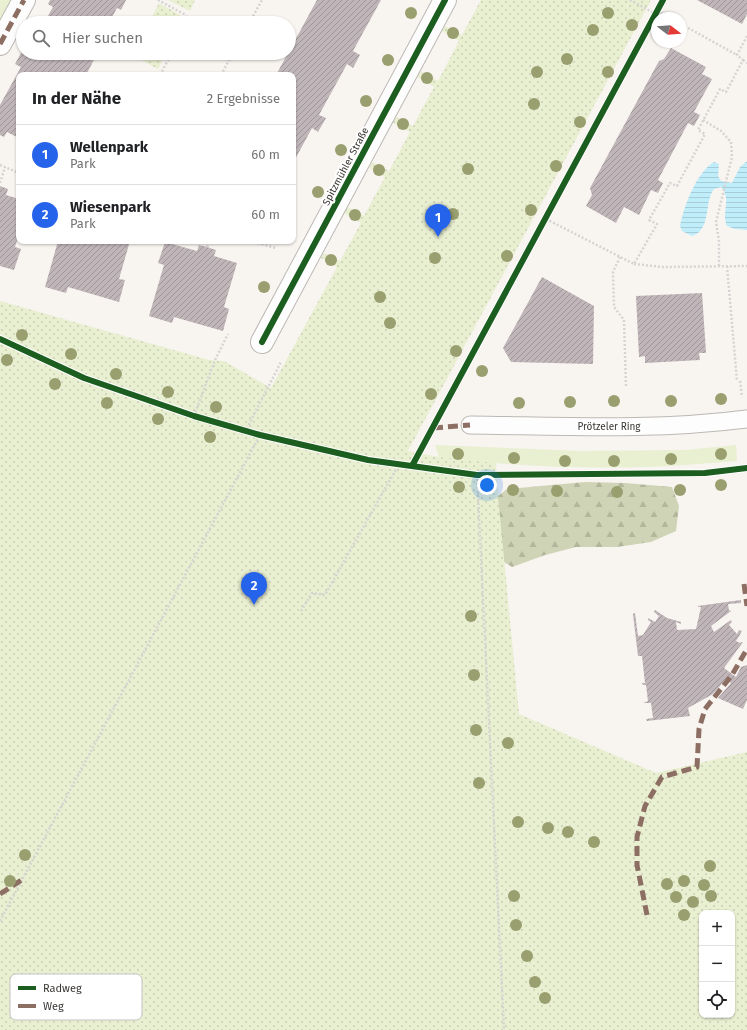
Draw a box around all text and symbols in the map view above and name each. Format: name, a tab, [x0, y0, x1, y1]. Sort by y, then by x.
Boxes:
north arrow	[651, 12, 687, 48]
search box	[16, 16, 296, 60]
icon: search	[30, 27, 52, 49]
text: Hier suchen	[62, 29, 143, 47]
text: In der Nähe	[32, 88, 121, 109]
text: 2 Ergebnisse	[207, 91, 280, 106]
street label: Spitzmühler Straße	[320, 125, 372, 208]
text: Wellenpark	[70, 138, 148, 156]
text: 1	[42, 147, 48, 162]
text: 60 m	[251, 147, 280, 162]
text: Park	[70, 156, 96, 171]
text: Wiesenpark	[70, 198, 151, 216]
pin: 1	[425, 204, 451, 237]
text: 2	[42, 207, 48, 222]
text: 60 m	[251, 207, 280, 222]
text: Park	[70, 216, 96, 231]
street label: Prötzeler Ring	[577, 421, 641, 433]
your location	[477, 475, 497, 495]
pin: 2	[241, 572, 267, 605]
map controls	[699, 910, 735, 1018]
button: +	[699, 910, 735, 946]
button: −	[699, 946, 735, 982]
legend	[10, 974, 142, 1020]
text: Radweg	[43, 982, 82, 995]
button: locate	[699, 982, 735, 1018]
text: Weg	[43, 1000, 64, 1013]

